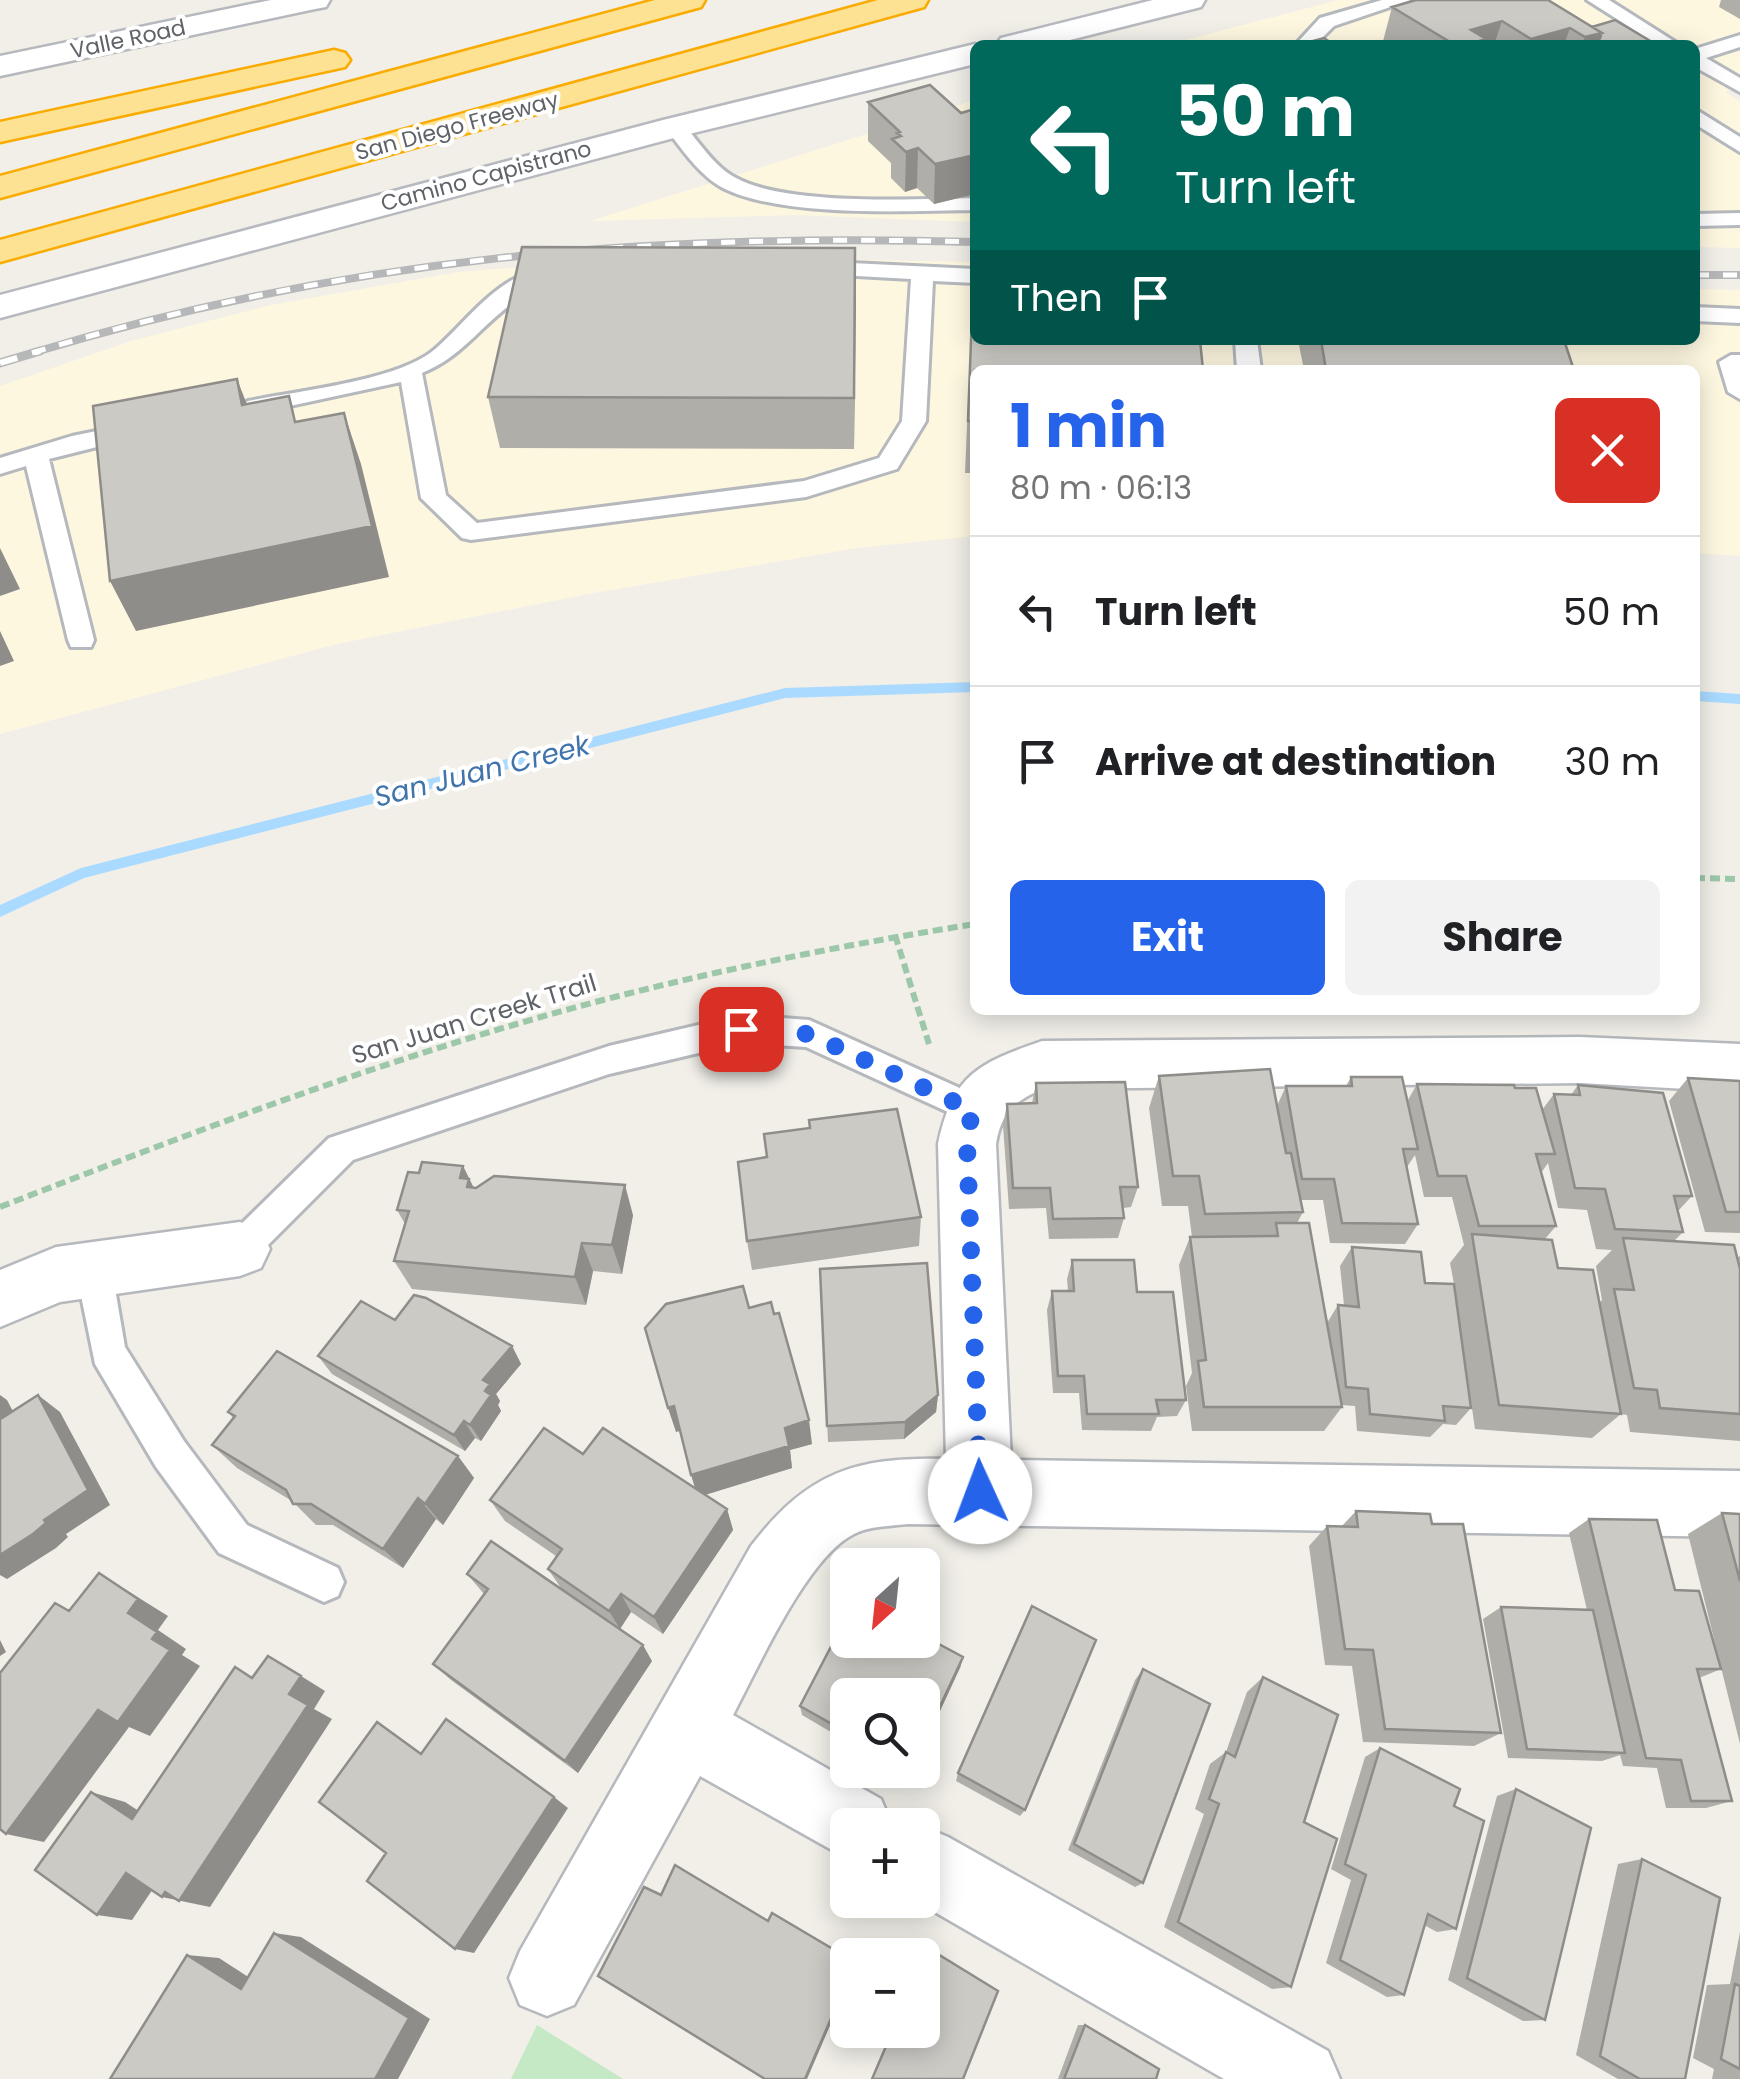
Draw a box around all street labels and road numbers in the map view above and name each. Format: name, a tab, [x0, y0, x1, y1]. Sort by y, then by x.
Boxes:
street label: Valle Road	[67, 12, 189, 66]
street label: San Diego Freeway	[352, 84, 563, 168]
street label: Camino Capistrano	[377, 133, 595, 219]
street label: San Juan Creek Trail	[347, 965, 601, 1073]

